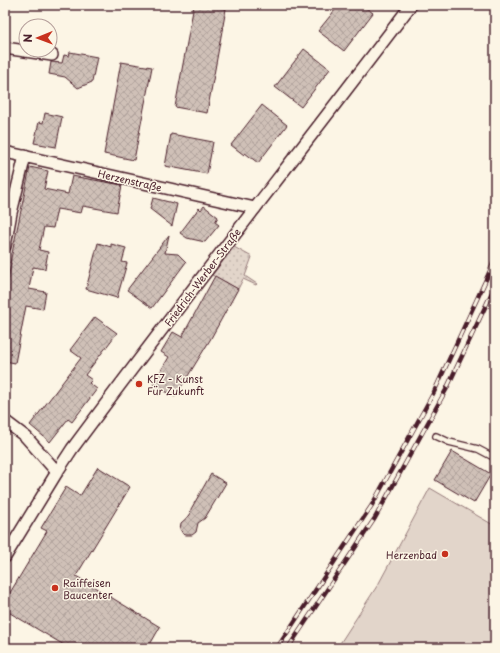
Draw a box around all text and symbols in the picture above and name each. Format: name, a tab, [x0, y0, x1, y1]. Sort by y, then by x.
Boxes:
north arrow	[18, 18, 58, 58]
text: N	[19, 33, 36, 43]
street label: Herzenstraße	[97, 165, 163, 195]
street label: Friedrich-Werber-Straße	[160, 225, 244, 329]
place label: KFZ - Kunst Für Zukunft	[147, 371, 204, 398]
marker: KFZ - Kunst Für Zukunft	[134, 379, 144, 389]
place label: Herzenbad	[386, 547, 437, 562]
marker: Herzenbad	[440, 549, 450, 559]
place label: Raiffeisen Baucenter	[63, 575, 113, 602]
marker: Raiffeisen Baucenter	[50, 583, 60, 593]

